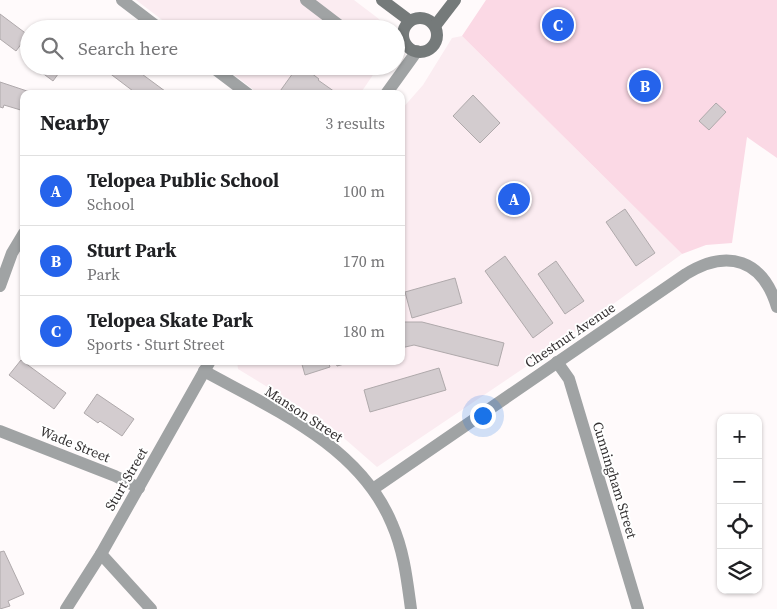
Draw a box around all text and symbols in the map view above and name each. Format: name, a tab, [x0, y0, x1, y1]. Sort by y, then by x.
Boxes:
pin: C	[542, 6, 574, 44]
search box	[20, 20, 405, 75]
icon: search	[38, 34, 66, 62]
text: Search here	[78, 35, 178, 61]
pin: B	[629, 67, 661, 105]
text: Nearby	[40, 108, 110, 137]
text: 3 results	[325, 112, 385, 134]
text: Telopea Public School	[87, 167, 279, 193]
text: A	[51, 180, 61, 202]
text: 100 m	[343, 180, 385, 202]
pin: A	[498, 180, 530, 218]
text: School	[87, 193, 135, 215]
text: Sturt Park	[87, 237, 176, 263]
text: B	[51, 250, 61, 272]
text: 170 m	[343, 250, 385, 272]
text: Park	[87, 263, 120, 285]
street label: Chestnut Avenue	[521, 297, 619, 373]
text: Telopea Skate Park	[87, 307, 253, 333]
text: C	[51, 320, 61, 342]
text: 180 m	[343, 320, 385, 342]
text: Sports · Sturt Street	[87, 333, 225, 355]
street label: Manson Street	[261, 381, 347, 447]
your location	[470, 403, 496, 429]
map controls	[717, 414, 762, 594]
button: +	[717, 414, 762, 459]
street label: Cunningham Street	[588, 419, 642, 541]
street label: Wade Street	[37, 421, 114, 467]
street label: Sturt Street	[100, 443, 152, 514]
button: −	[717, 459, 762, 504]
button: locate	[717, 504, 762, 549]
button: layers	[717, 549, 762, 594]

